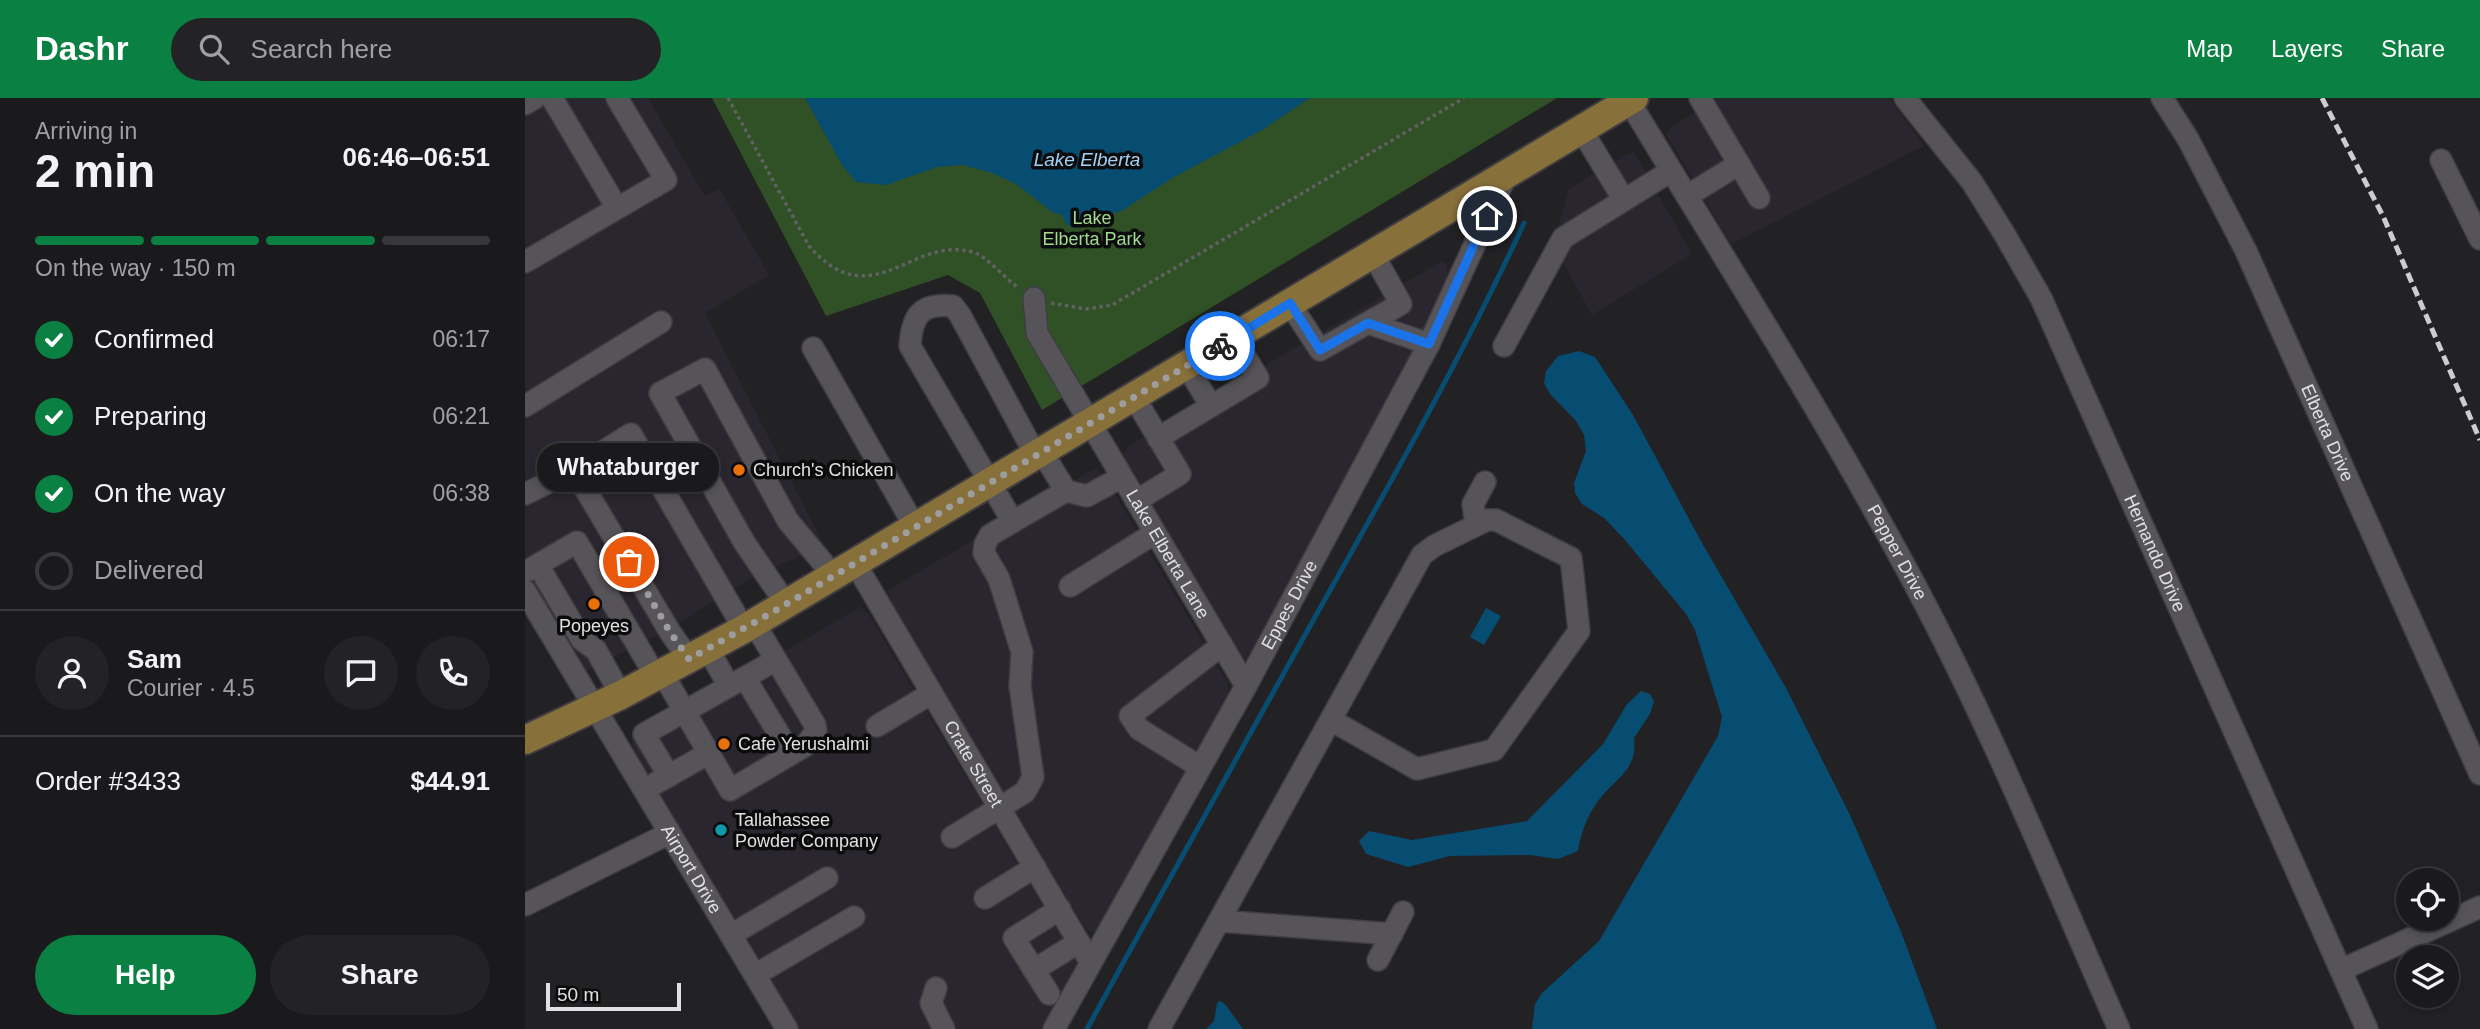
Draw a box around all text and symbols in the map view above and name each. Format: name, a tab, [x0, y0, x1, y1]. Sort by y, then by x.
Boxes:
search box	[171, 18, 661, 81]
text: Dashr	[35, 30, 129, 67]
icon: search	[195, 30, 233, 68]
text: Search here	[251, 34, 392, 64]
text: Map	[2186, 35, 2233, 62]
text: Layers	[2271, 35, 2343, 62]
text: Share	[2381, 35, 2445, 62]
text: Arriving in	[35, 118, 137, 144]
text: 06:46–06:51	[343, 142, 490, 172]
text: 2 min	[35, 145, 155, 197]
water label: Lake Elberta	[1034, 149, 1140, 170]
pin	[1457, 186, 1517, 246]
icon: home	[1468, 197, 1506, 235]
park label: Lake Elberta Park	[1042, 208, 1143, 249]
text: On the way · 150 m	[35, 255, 236, 281]
courier	[1185, 311, 1255, 381]
icon: check	[35, 321, 73, 359]
text: Confirmed	[94, 324, 214, 354]
text: 06:17	[432, 326, 490, 352]
icon: bike	[1201, 327, 1239, 365]
street label: Elberta Drive	[2297, 381, 2358, 485]
icon: check	[35, 398, 73, 436]
text: Preparing	[94, 401, 207, 431]
text: 06:21	[432, 403, 490, 429]
callout: Whataburger	[538, 443, 720, 492]
text: Whataburger	[557, 454, 699, 480]
place label: Church's Chicken	[753, 460, 894, 480]
marker: Church's Chicken	[731, 462, 747, 478]
icon: check	[35, 475, 73, 513]
text: On the way	[94, 478, 226, 508]
text: 06:38	[432, 480, 490, 506]
street label: Lake Elberta Lane	[1122, 486, 1214, 622]
street label: Hernando Drive	[2120, 492, 2190, 615]
street label: Pepper Drive	[1863, 501, 1931, 603]
pin	[599, 532, 659, 592]
icon: bag	[610, 543, 648, 581]
text: Delivered	[94, 555, 204, 585]
street label: Eppes Drive	[1257, 557, 1321, 653]
marker: Popeyes	[586, 596, 602, 612]
place label: Popeyes	[559, 616, 629, 636]
button: person	[35, 636, 109, 710]
button: chat	[324, 636, 398, 710]
button: phone	[416, 636, 490, 710]
text: Sam	[127, 644, 182, 674]
text: Courier · 4.5	[127, 675, 255, 701]
street label: Crate Street	[940, 717, 1007, 811]
place label: Cafe Yerushalmi	[738, 734, 869, 754]
marker: Cafe Yerushalmi	[716, 736, 732, 752]
text: Order #3433	[35, 766, 181, 796]
text: $44.91	[410, 766, 490, 796]
place label: Tallahassee Powder Company	[735, 810, 878, 851]
street label: Airport Drive	[657, 821, 726, 917]
marker: Tallahassee Powder Company	[713, 822, 729, 838]
map controls	[2396, 868, 2459, 1008]
button: locate	[2396, 868, 2459, 931]
button: Help	[35, 935, 256, 1015]
button: Share	[270, 935, 490, 1015]
button: layers	[2396, 945, 2459, 1008]
scale bar	[546, 980, 681, 1012]
text: 50 m	[557, 984, 599, 1005]

